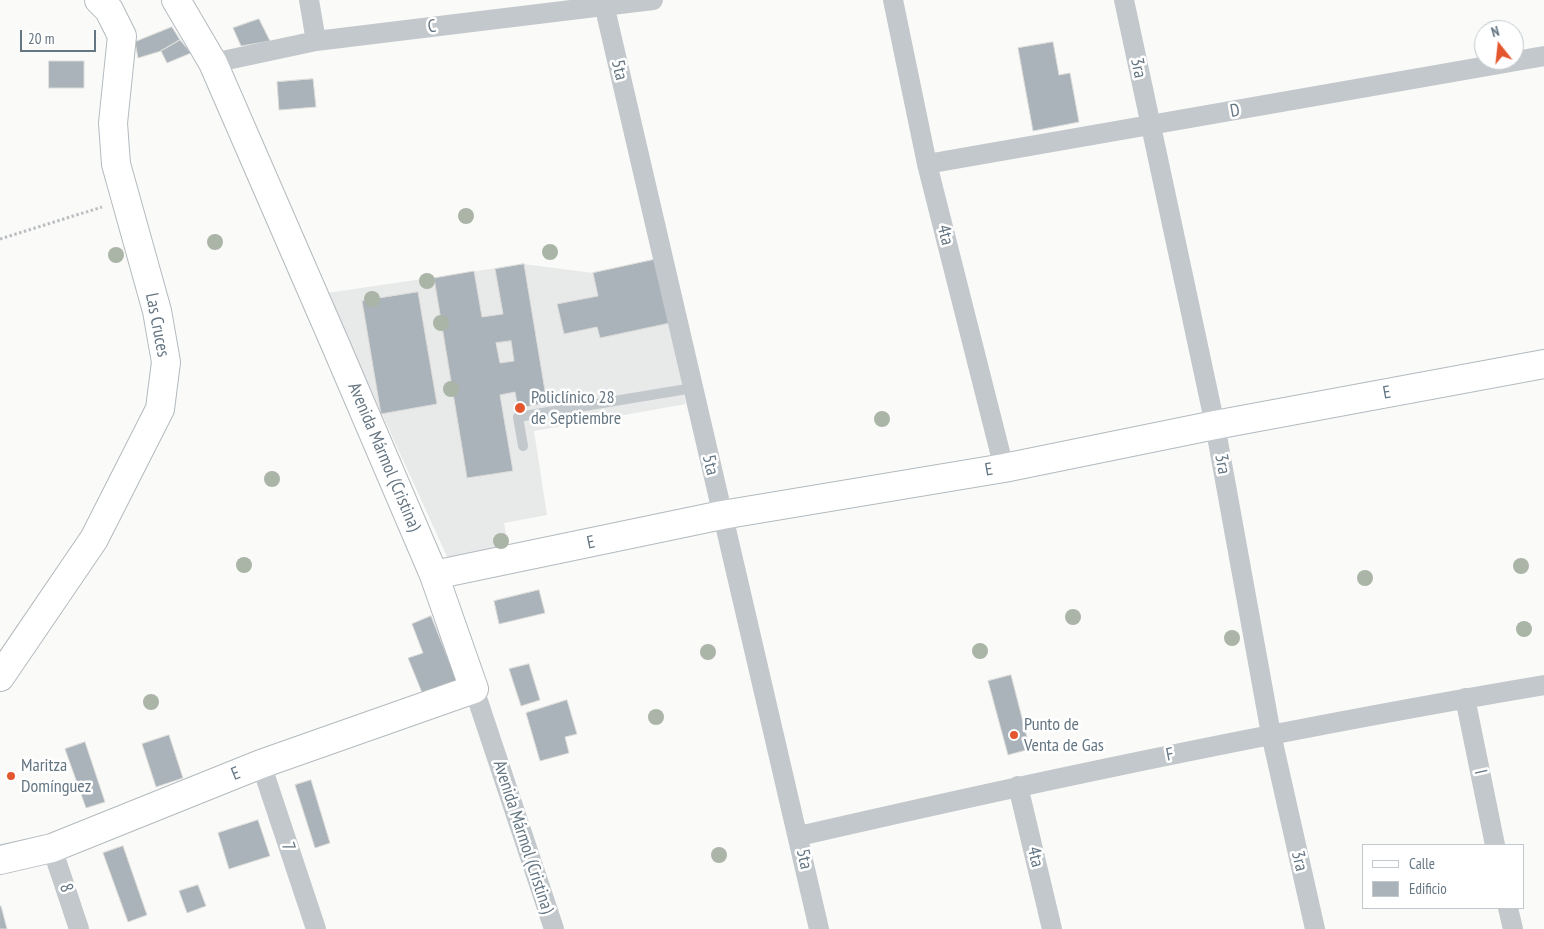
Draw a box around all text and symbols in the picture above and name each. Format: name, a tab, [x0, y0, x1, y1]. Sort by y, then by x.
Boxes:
street label: C	[427, 16, 437, 38]
scale bar	[22, 20, 99, 52]
north arrow	[1474, 20, 1524, 70]
text: N	[1489, 22, 1501, 41]
text: 20 m	[28, 29, 54, 48]
street label: 3ra	[1125, 56, 1151, 80]
street label: 5ta	[606, 58, 632, 82]
street label: D	[1228, 100, 1242, 122]
street label: 4ta	[932, 223, 958, 247]
street label: Las Cruces	[140, 291, 174, 359]
street label: Avenida Mármol (Cristina)	[343, 379, 425, 535]
street label: E	[1381, 382, 1393, 404]
place label: Policlínico 28 de Septiembre	[531, 387, 621, 429]
marker: Policlínico 28 de Septiembre	[513, 401, 527, 415]
street label: 3ra	[1210, 452, 1234, 476]
street label: 5ta	[697, 453, 723, 477]
street label: E	[983, 459, 995, 481]
street label: E	[585, 532, 597, 554]
place label: Punto de Venta de Gas	[1024, 714, 1104, 756]
marker: Punto de Venta de Gas	[1008, 729, 1020, 741]
street label: F	[1164, 744, 1176, 766]
place label: Maritza Domínguez	[21, 755, 91, 798]
street label: Avenida Mármol (Cristina)	[488, 758, 558, 916]
street label: E	[228, 763, 244, 785]
street label: I	[1469, 768, 1491, 776]
marker: Maritza Domínguez	[5, 770, 17, 782]
street label: 7	[276, 840, 300, 854]
legend	[1362, 844, 1524, 909]
street label: 4ta	[1022, 845, 1048, 869]
street label: 5ta	[791, 847, 817, 871]
street label: 3ra	[1286, 849, 1312, 873]
text: Calle	[1409, 854, 1435, 873]
text: Edificio	[1409, 879, 1447, 898]
street label: 8	[54, 881, 78, 895]

